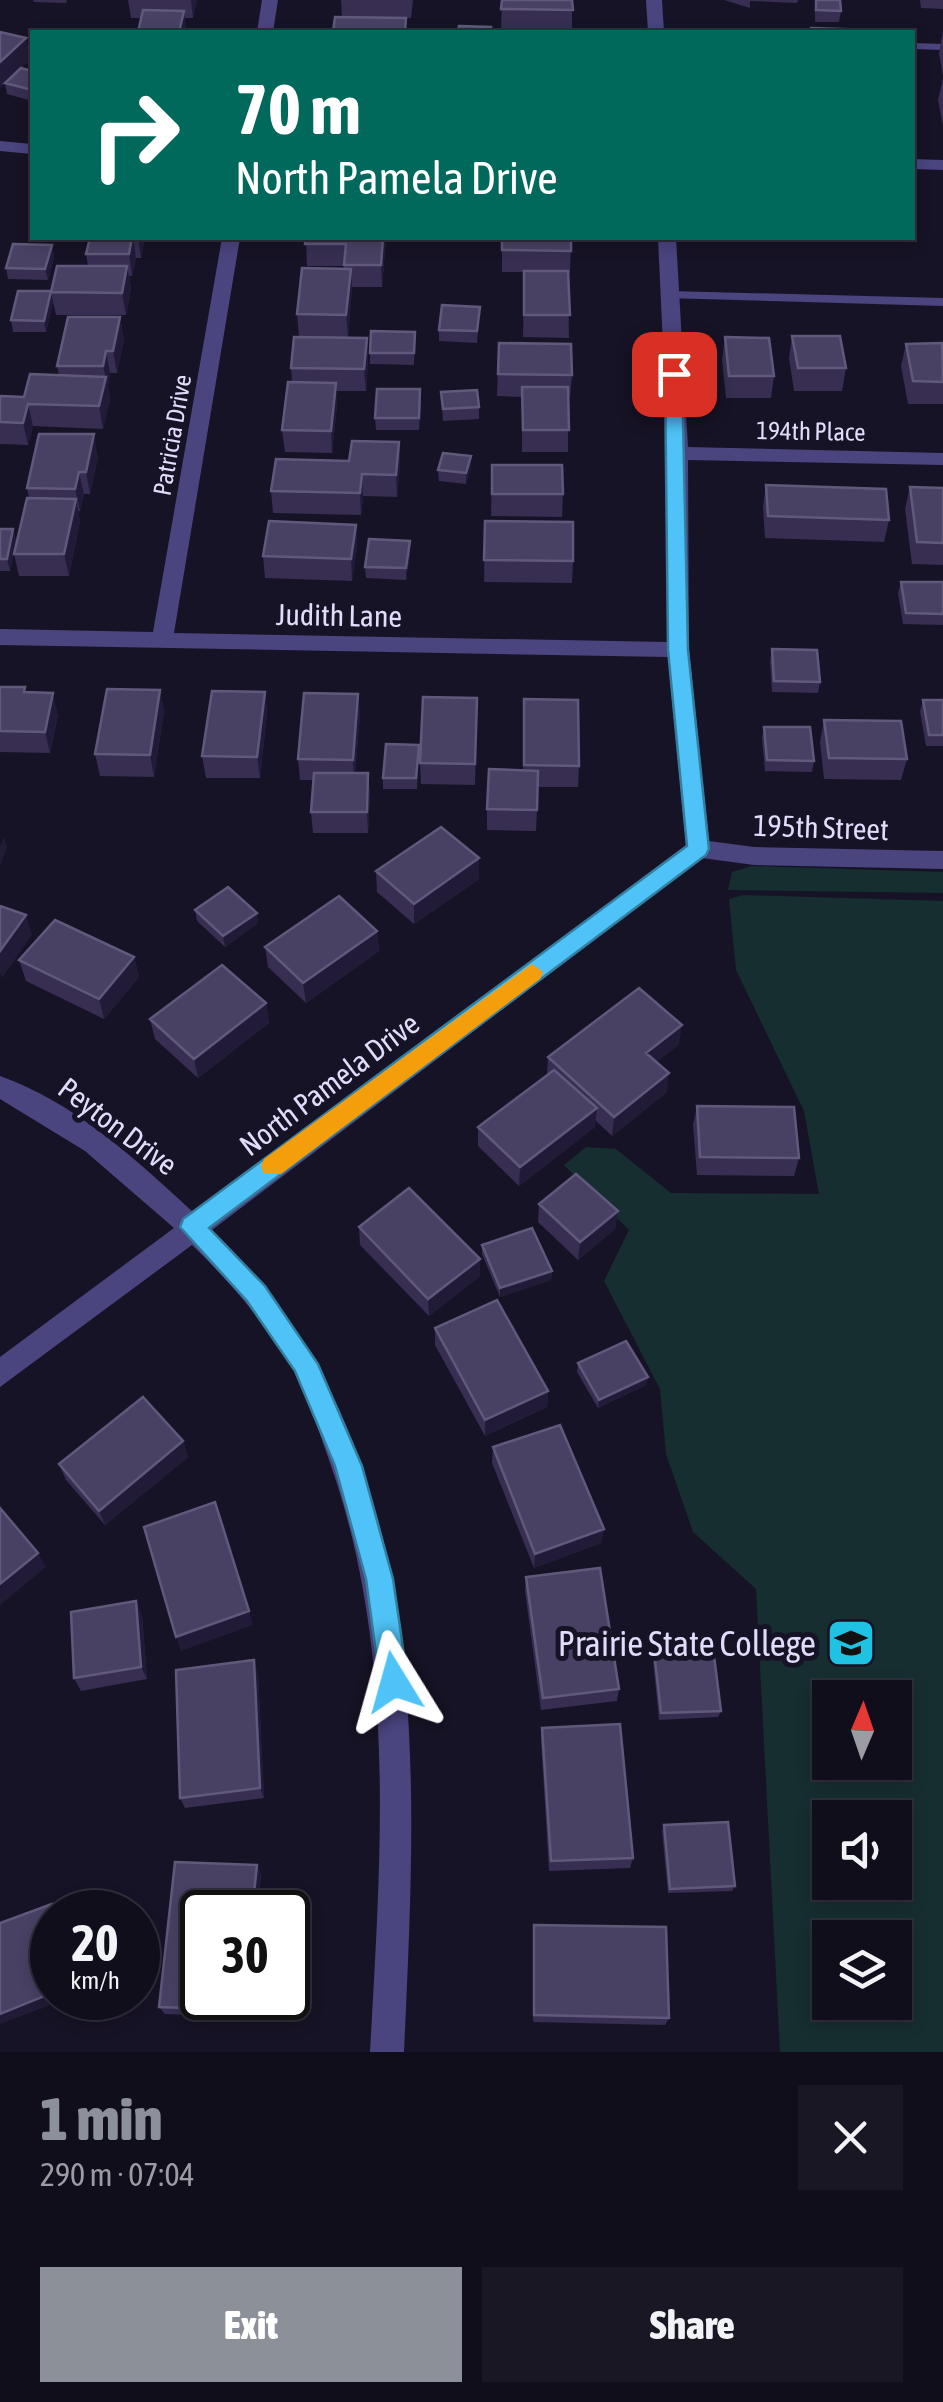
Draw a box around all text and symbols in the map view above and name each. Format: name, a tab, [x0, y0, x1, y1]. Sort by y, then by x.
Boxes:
text: 70 m	[235, 69, 361, 149]
icon: right	[70, 70, 200, 200]
text: North Pamela Drive	[235, 152, 558, 204]
pin	[632, 332, 717, 417]
icon: arrive	[647, 347, 702, 402]
street label: Patricia Drive	[148, 372, 196, 498]
street label: 194th Place	[756, 416, 866, 446]
street label: Judith Lane	[276, 597, 402, 633]
street label: 195th Street	[753, 808, 889, 846]
street label: North Pamela Drive	[233, 1006, 425, 1162]
street label: Peyton Drive	[52, 1070, 184, 1182]
school or university icon: Prairie State College	[825, 1617, 877, 1669]
place label: Prairie State College	[558, 1623, 816, 1663]
position arrow	[342, 1630, 446, 1734]
north arrow	[812, 1680, 912, 1780]
map controls	[812, 1680, 912, 2020]
button: sound	[812, 1800, 912, 1900]
speed limit sign: 30	[180, 1890, 310, 2020]
text: 20	[71, 1914, 118, 1972]
button: layers	[812, 1920, 912, 2020]
text: km/h	[70, 1966, 120, 1994]
text: 1 min	[40, 2084, 163, 2153]
button: close	[798, 2085, 903, 2190]
text: 290 m · 07:04	[40, 2156, 195, 2193]
button: Exit	[40, 2267, 462, 2382]
button: Share	[482, 2267, 903, 2382]

